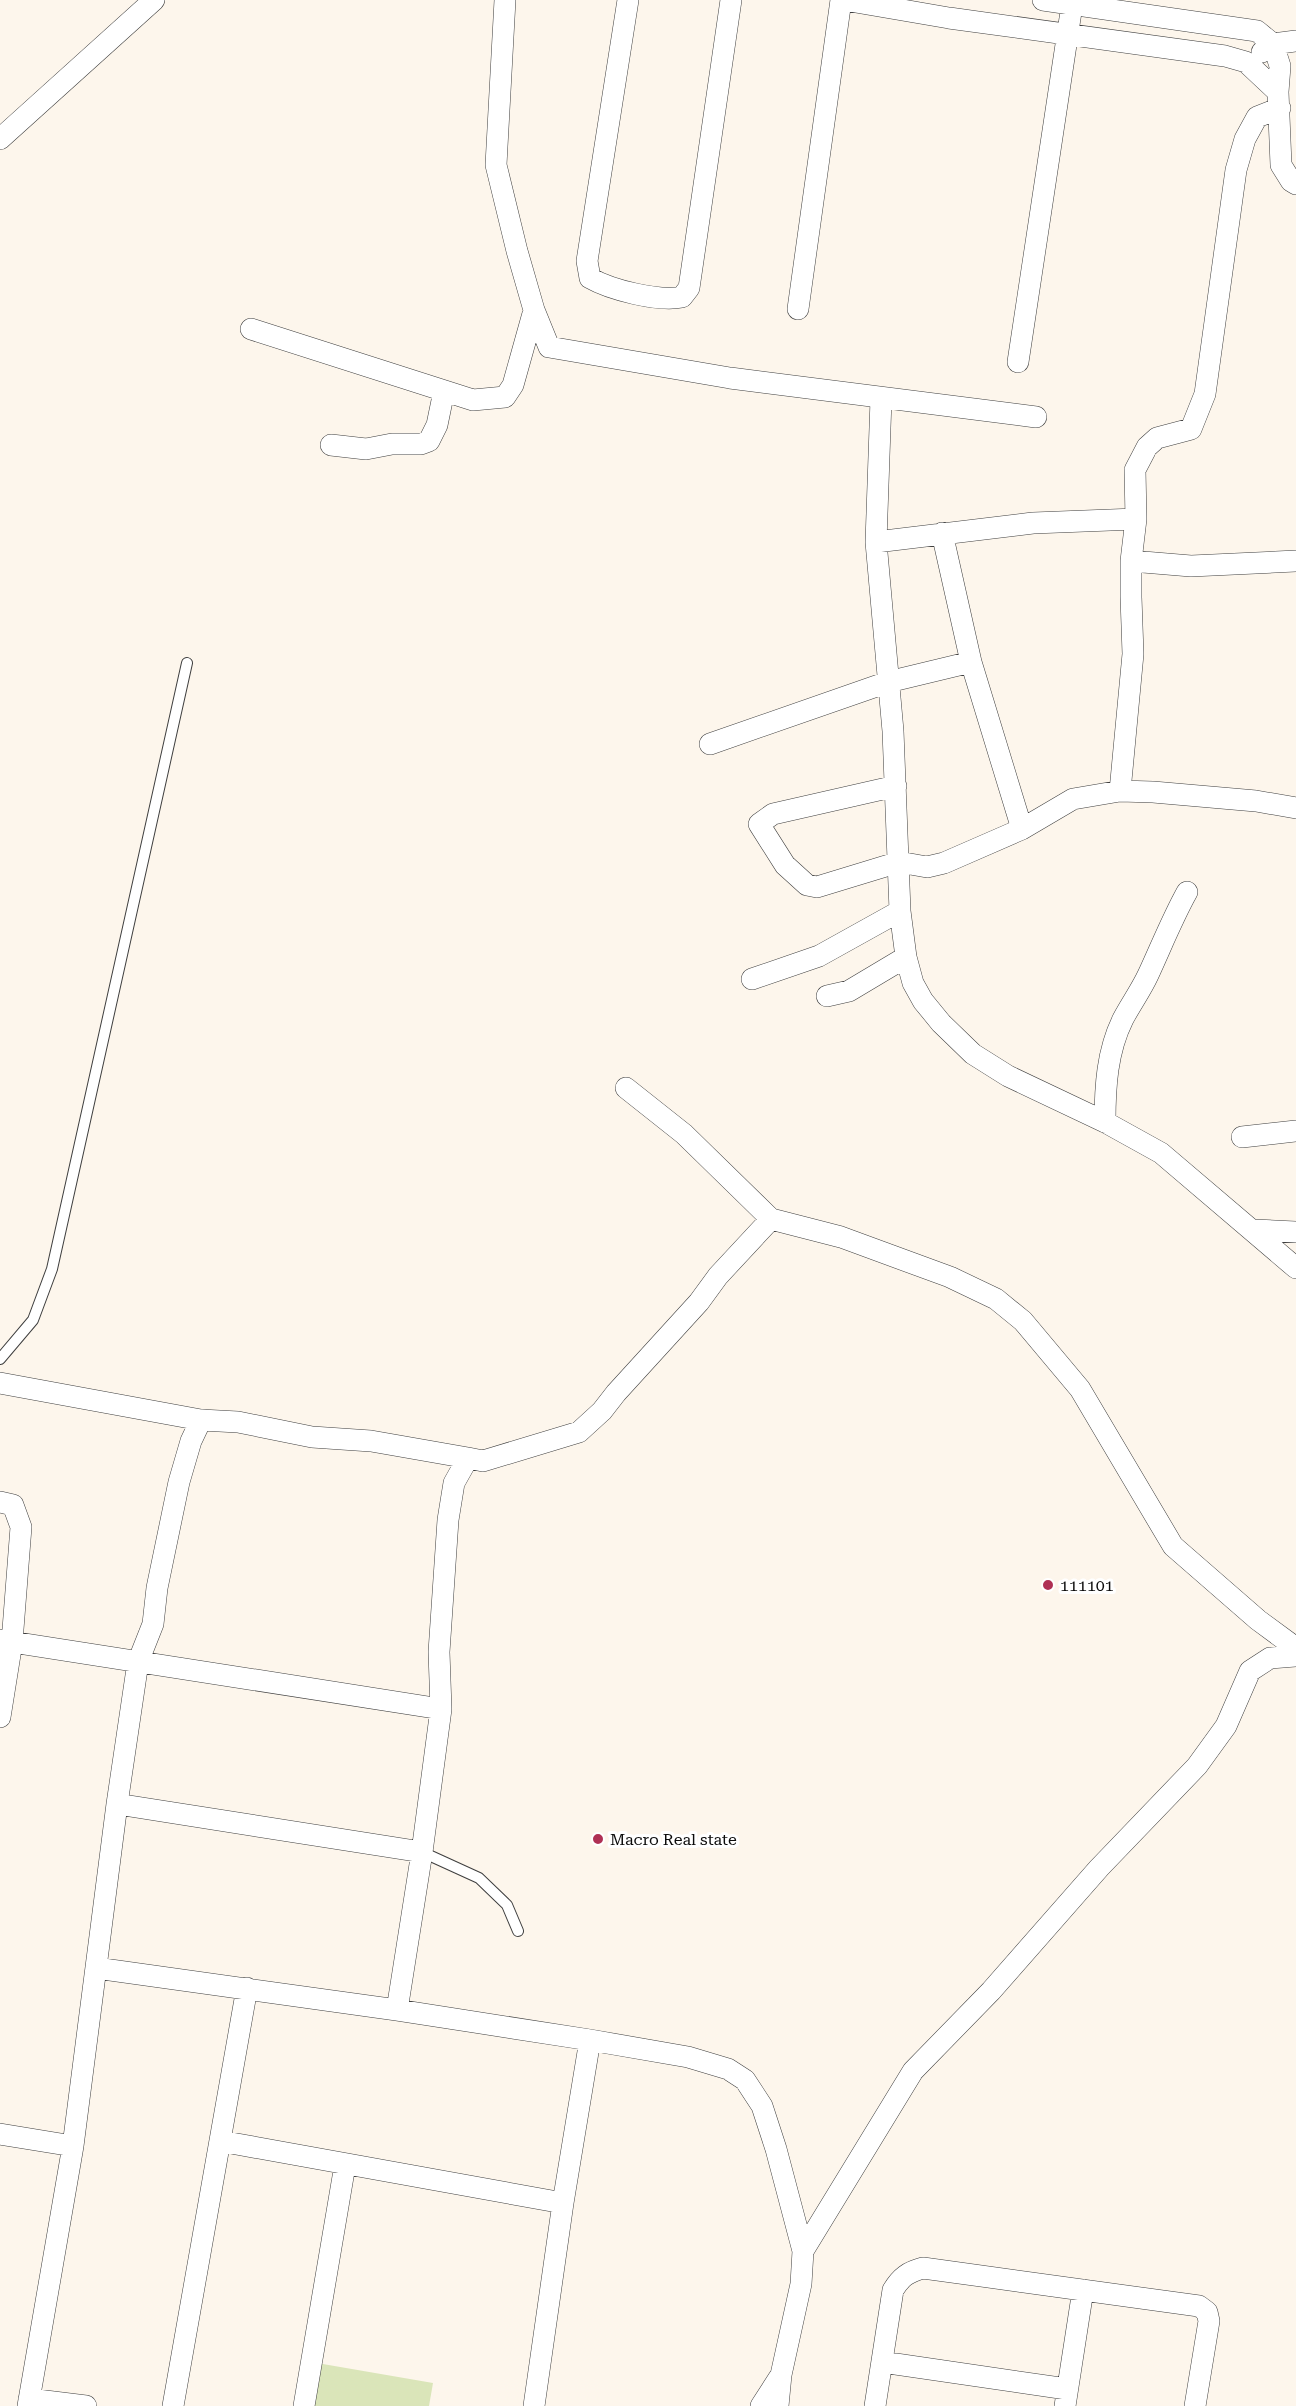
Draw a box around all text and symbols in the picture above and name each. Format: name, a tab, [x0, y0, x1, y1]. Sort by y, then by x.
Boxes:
place label: 111101	[1060, 1576, 1114, 1595]
marker: 111101	[1041, 1578, 1055, 1592]
place label: Macro Real state	[610, 1830, 737, 1849]
marker: Macro Real state	[591, 1832, 605, 1846]

